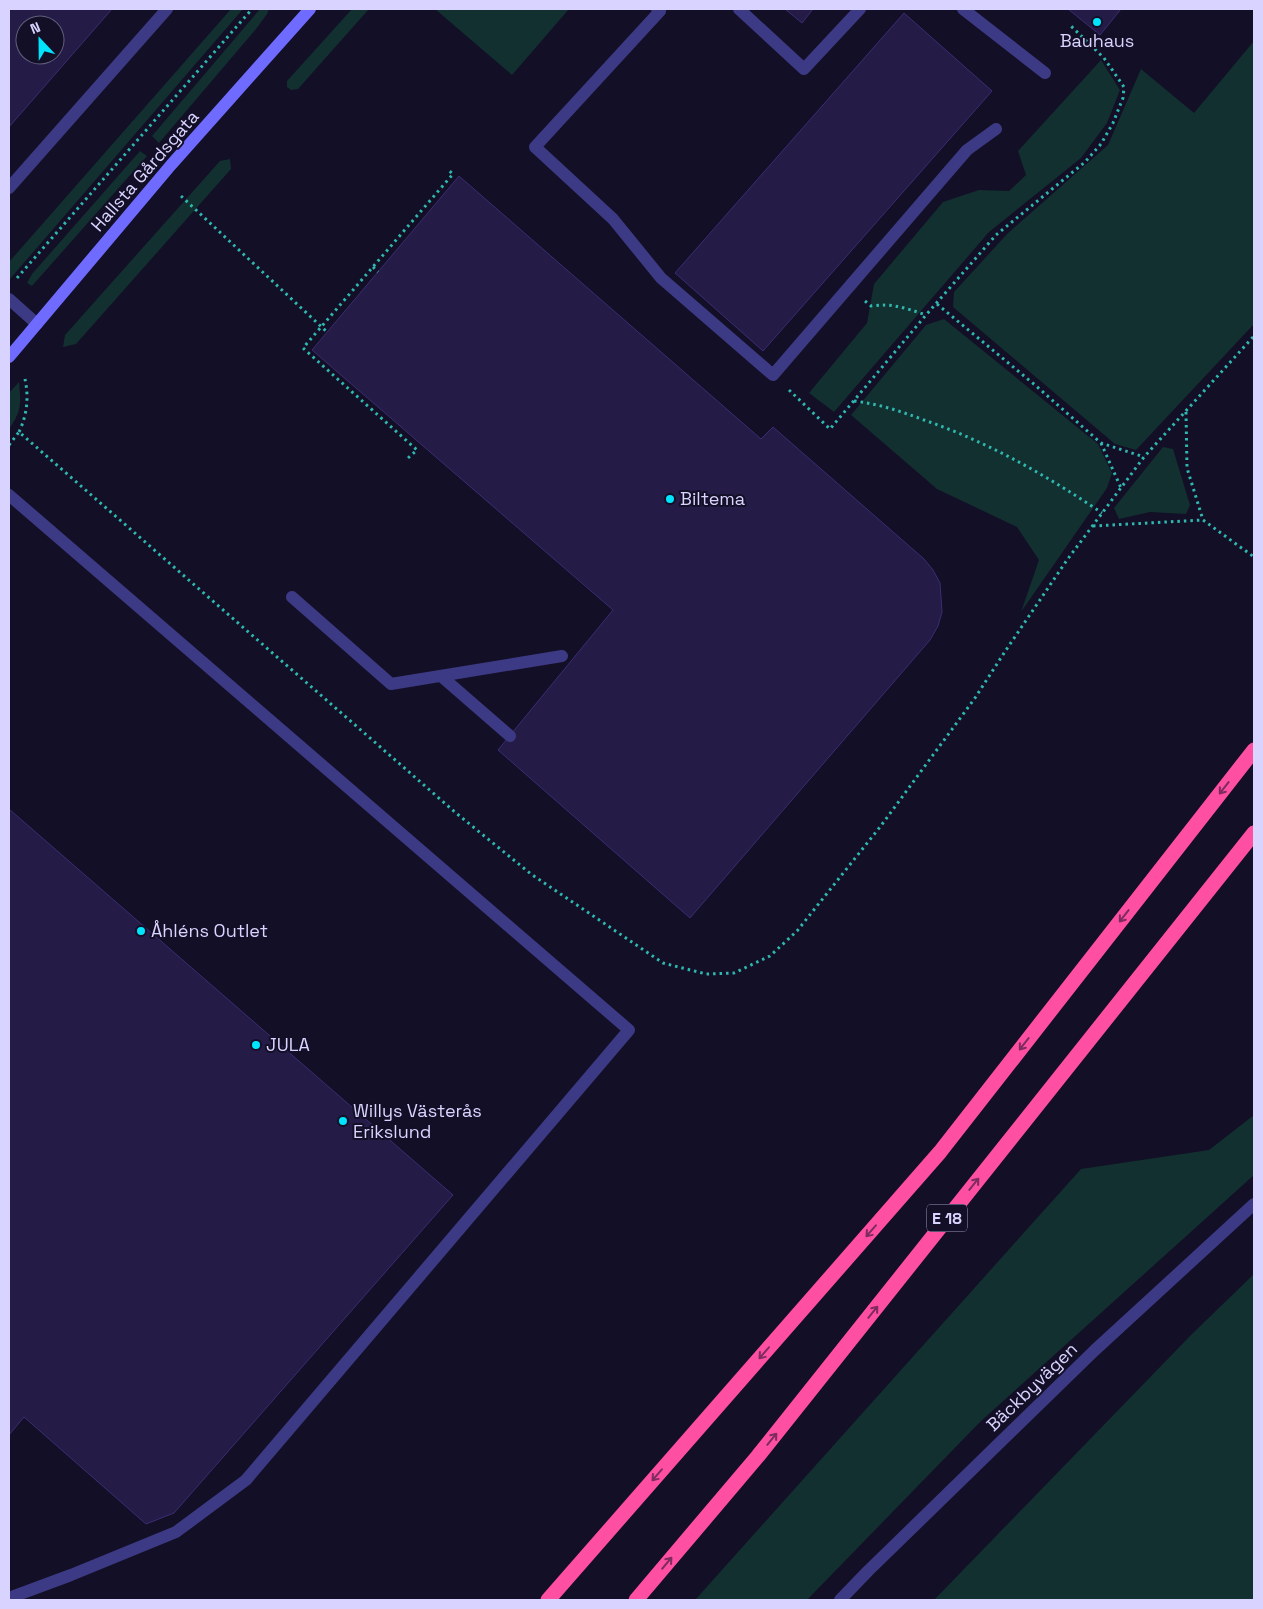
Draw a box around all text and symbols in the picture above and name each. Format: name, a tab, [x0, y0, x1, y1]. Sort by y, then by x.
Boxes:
north arrow	[15, 15, 65, 65]
marker: Bauhaus	[1091, 16, 1103, 28]
text: N	[27, 18, 43, 38]
place label: Bauhaus	[1060, 29, 1134, 52]
street label: Hallsta Gårdsgata	[86, 105, 204, 236]
place label: Biltema	[680, 487, 745, 510]
marker: Biltema	[664, 493, 676, 505]
one-way arrow	[1219, 781, 1230, 794]
one-way arrow	[1119, 909, 1130, 922]
place label: Åhléns Outlet	[151, 919, 268, 942]
marker: Åhléns Outlet	[135, 925, 147, 937]
place label: JULA	[266, 1033, 310, 1056]
one-way arrow	[1019, 1037, 1029, 1051]
marker: JULA	[250, 1039, 262, 1051]
place label: Willys Västerås Erikslund	[353, 1099, 482, 1143]
marker: Willys Västerås Erikslund	[337, 1115, 349, 1127]
one-way arrow	[969, 1178, 980, 1191]
road number: E 18	[927, 1204, 967, 1232]
one-way arrow	[865, 1224, 877, 1237]
one-way arrow	[868, 1305, 879, 1318]
street label: Bäckbyvägen	[981, 1337, 1082, 1436]
one-way arrow	[758, 1346, 770, 1359]
one-way arrow	[766, 1433, 777, 1446]
one-way arrow	[651, 1469, 663, 1482]
one-way arrow	[662, 1557, 673, 1570]

